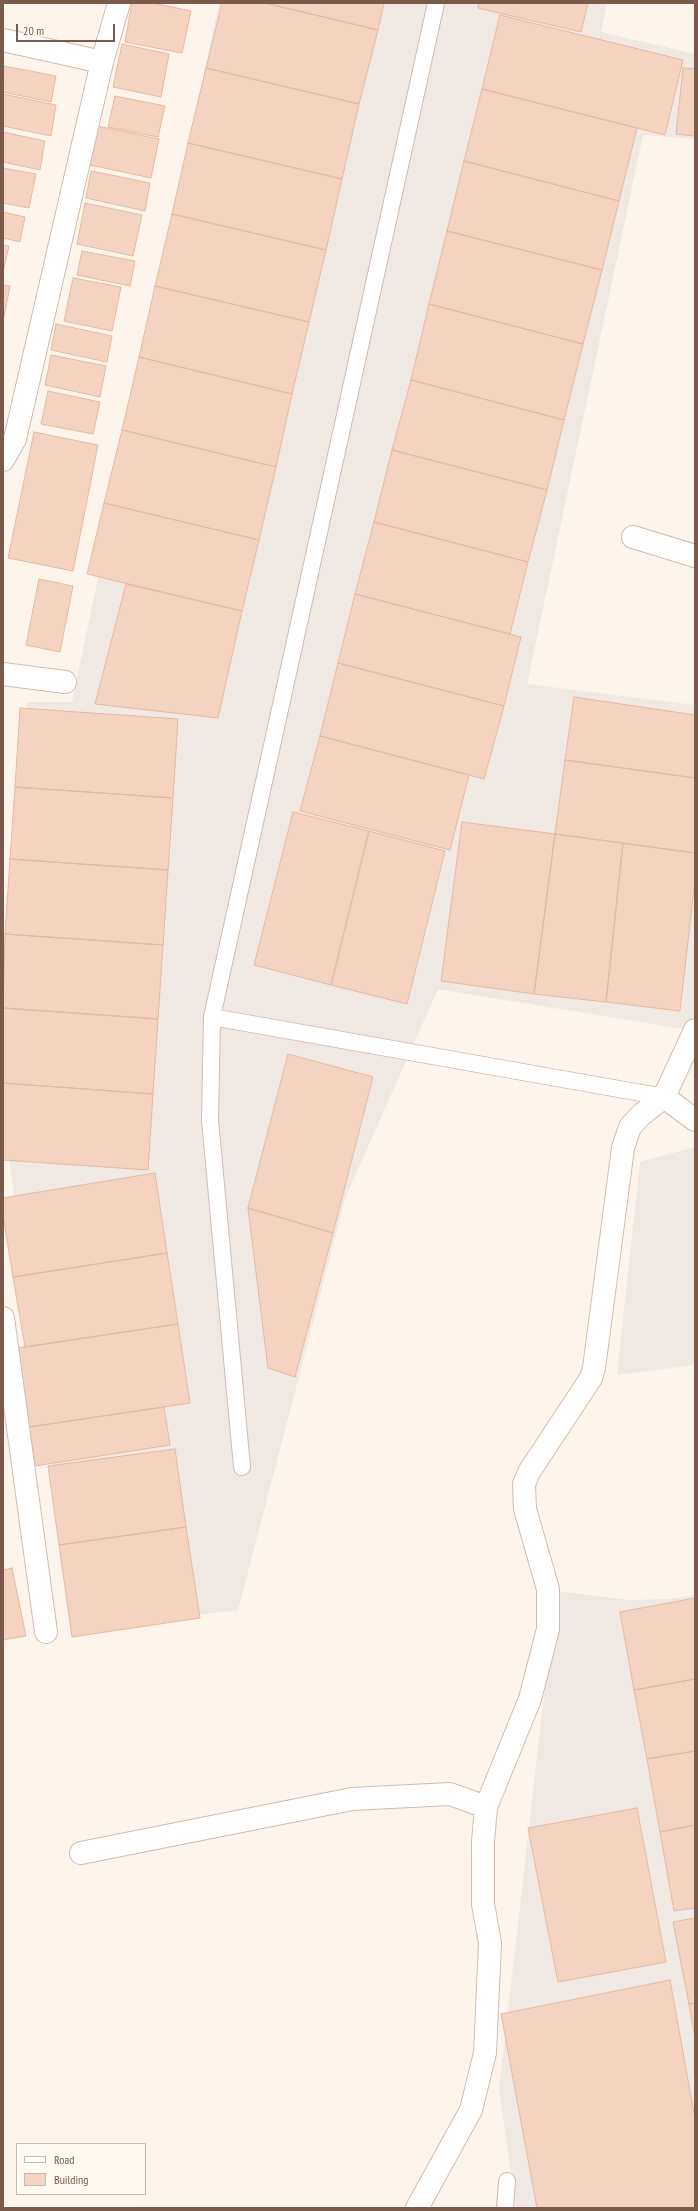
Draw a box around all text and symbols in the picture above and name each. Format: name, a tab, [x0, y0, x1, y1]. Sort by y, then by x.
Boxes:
scale bar	[18, 16, 117, 42]
text: 20 m	[23, 23, 44, 38]
legend	[16, 2143, 146, 2195]
text: Road	[54, 2152, 74, 2167]
text: Building	[54, 2172, 89, 2187]

